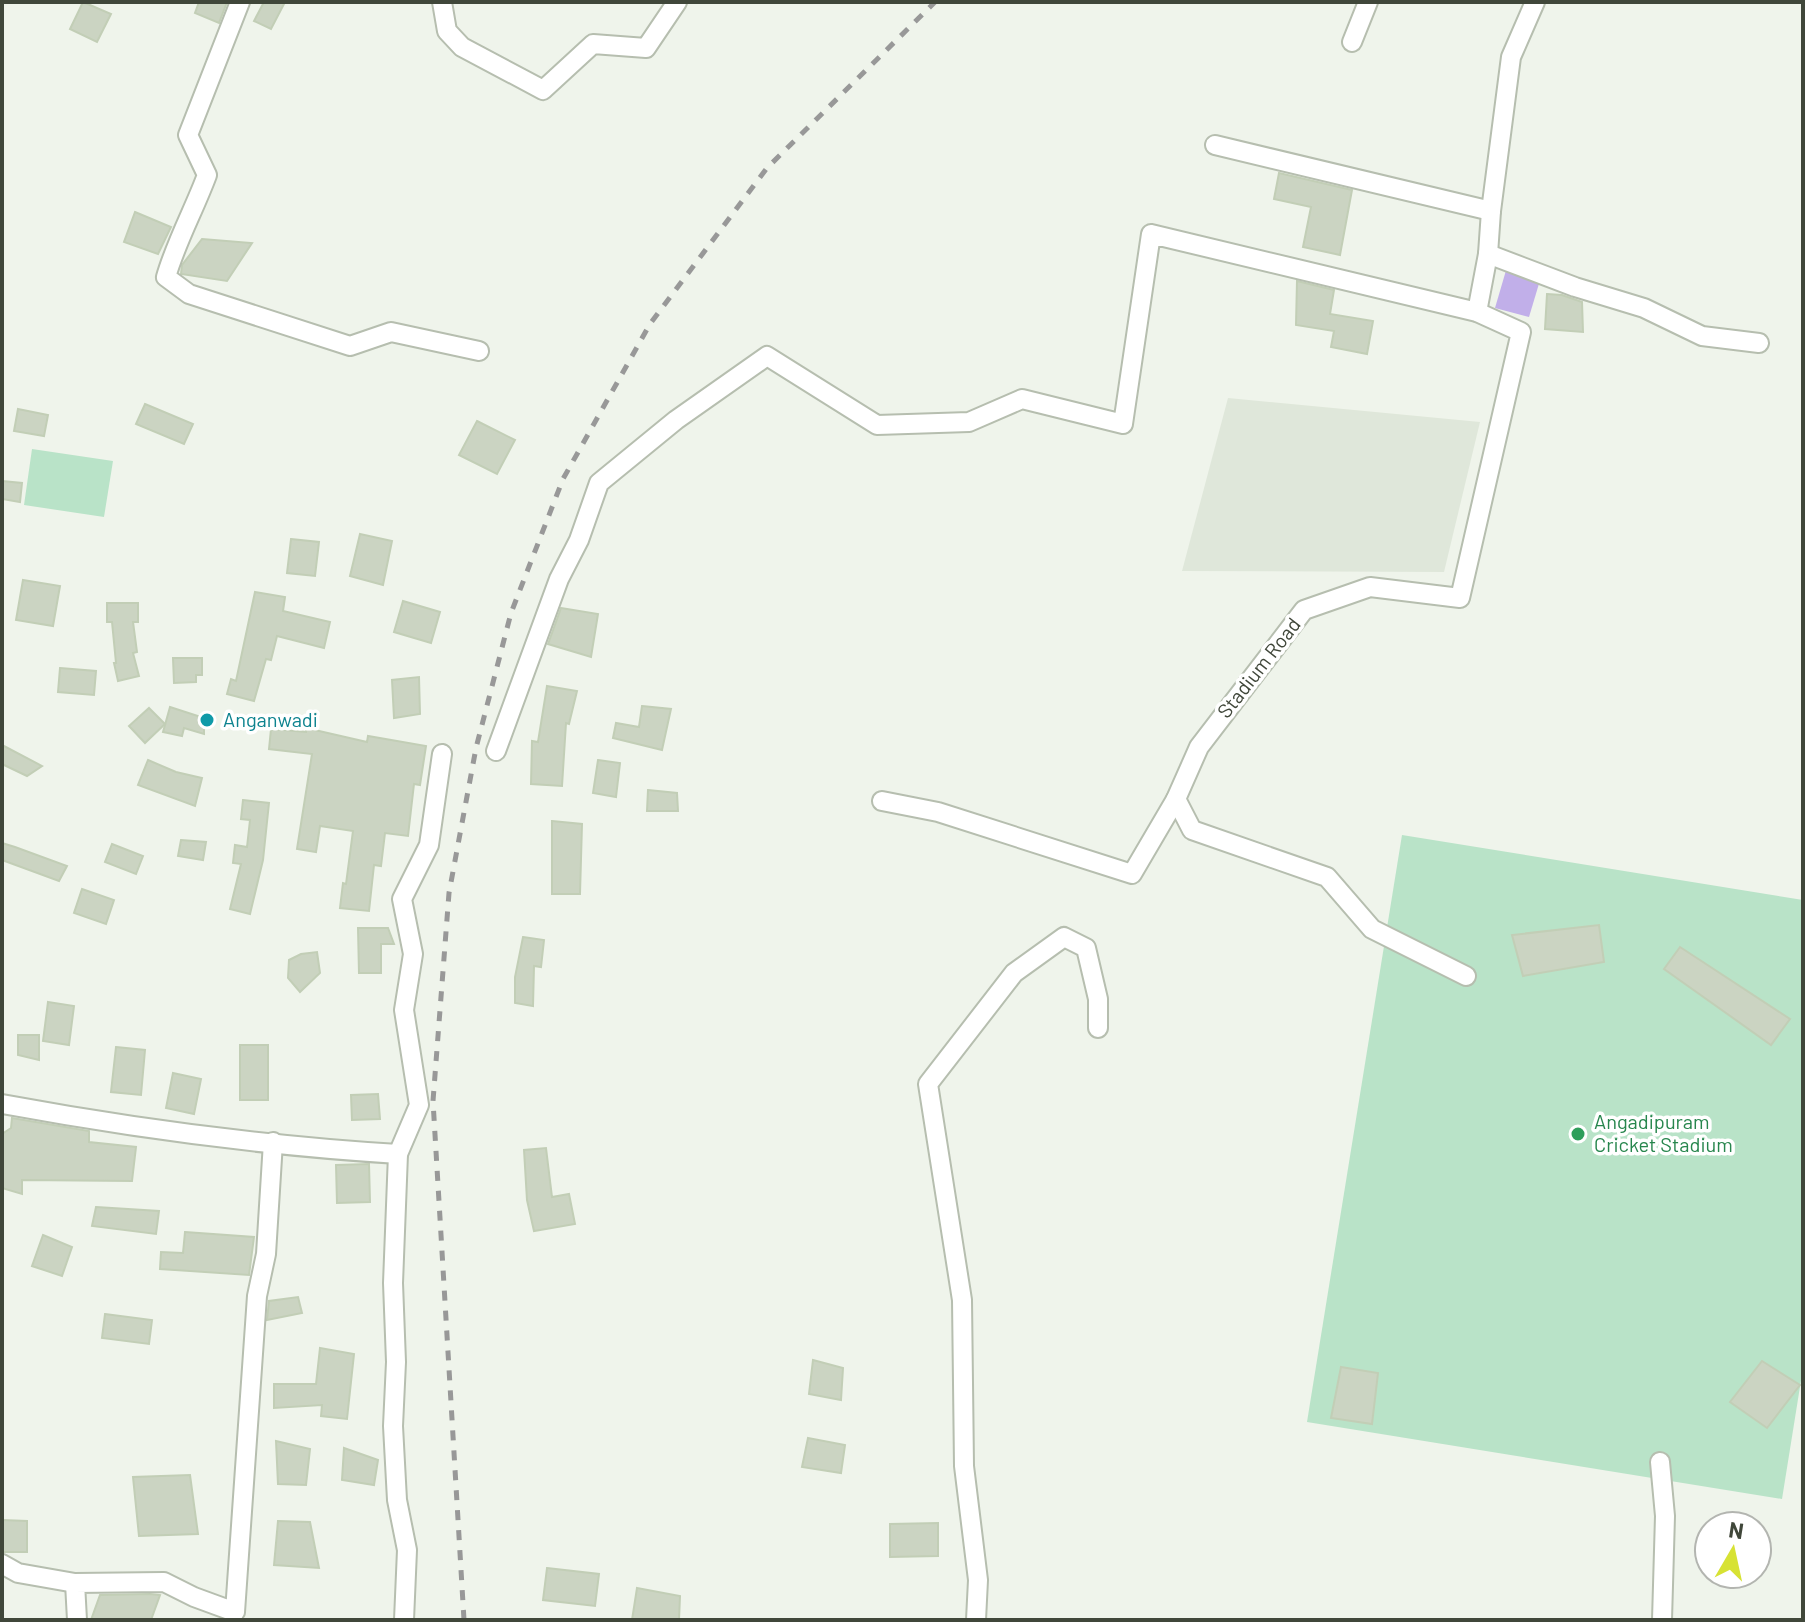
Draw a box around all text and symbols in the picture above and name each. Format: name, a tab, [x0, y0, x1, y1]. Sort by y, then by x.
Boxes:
street label: Stadium Road	[1212, 612, 1305, 722]
place label: Anganwadi	[223, 707, 318, 731]
marker: Anganwadi	[198, 711, 216, 729]
place label: Angadipuram Cricket Stadium	[1594, 1109, 1733, 1156]
marker: Angadipuram Cricket Stadium	[1569, 1125, 1587, 1143]
north arrow	[1693, 1510, 1773, 1590]
text: N	[1727, 1515, 1746, 1543]

